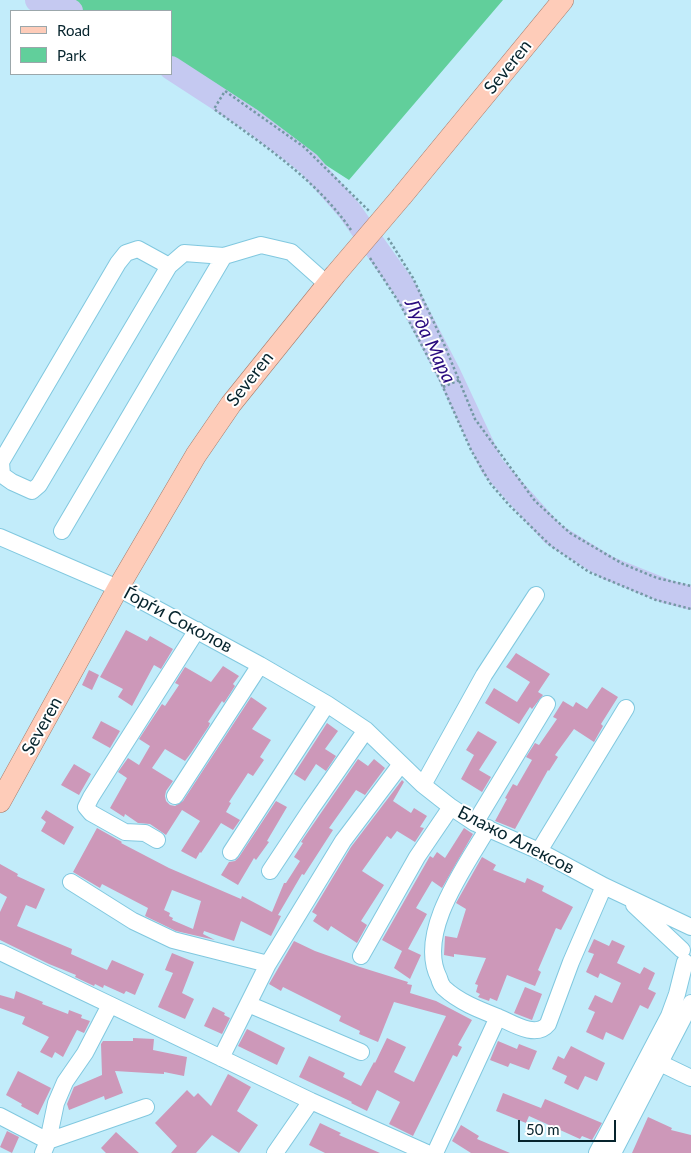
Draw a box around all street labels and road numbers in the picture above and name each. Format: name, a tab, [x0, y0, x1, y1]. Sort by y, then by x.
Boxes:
street label: Severen	[480, 36, 536, 98]
street label: Severen	[222, 347, 278, 411]
street label: Ѓорѓи Соколов	[120, 582, 236, 658]
street label: Severen	[17, 693, 67, 759]
street label: Блажо Алексов	[454, 801, 578, 879]

